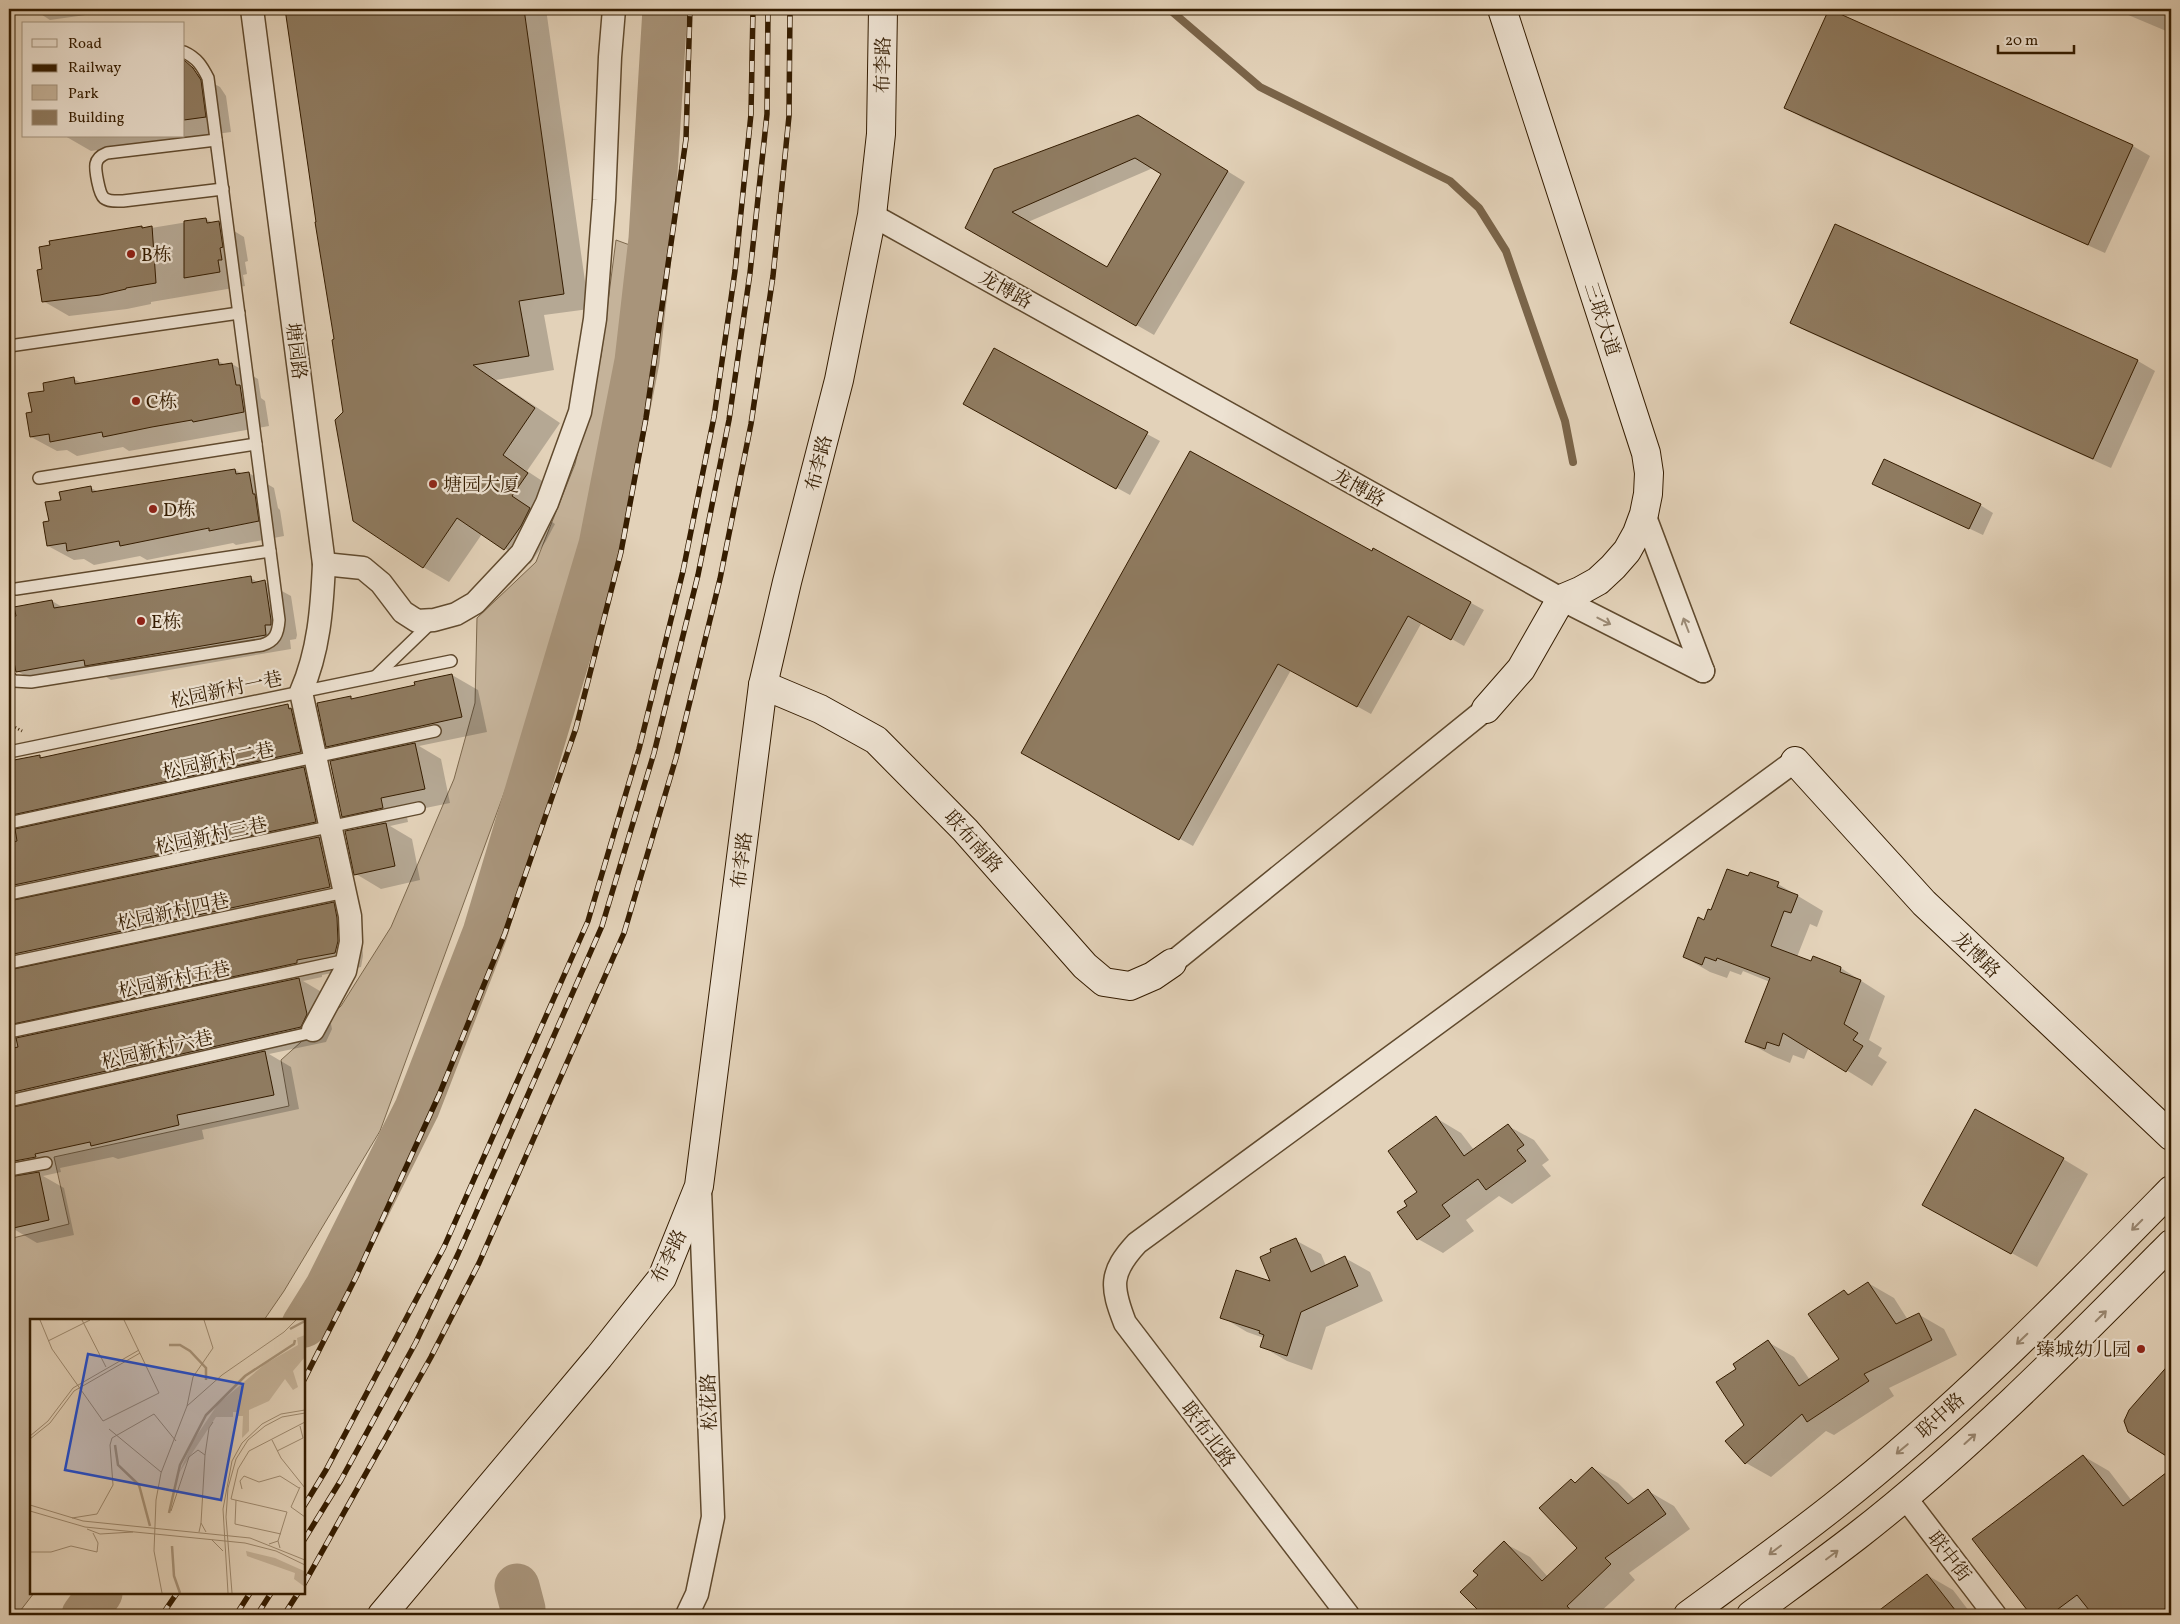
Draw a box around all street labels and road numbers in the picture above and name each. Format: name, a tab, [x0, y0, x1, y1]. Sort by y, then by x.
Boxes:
street label: 布李路	[871, 36, 897, 94]
street label: 龙博路	[974, 266, 1036, 316]
street label: 三联大道	[1577, 279, 1625, 360]
street label: 塘园路	[279, 321, 311, 381]
street label: 布李路	[800, 433, 839, 494]
street label: 龙博路	[1327, 464, 1389, 514]
street label: 松园新村一巷	[168, 666, 285, 716]
street label: 松园新村二巷	[160, 737, 277, 787]
street label: 联布南路	[937, 805, 1008, 879]
street label: 松园新村三巷	[153, 812, 270, 862]
street label: 布李路	[727, 830, 759, 890]
street label: 松园新村四巷	[115, 888, 232, 938]
street label: 龙博路	[1946, 926, 2005, 985]
street label: 松园新村五巷	[116, 956, 233, 1006]
street label: 松园新村六巷	[99, 1025, 216, 1076]
street label: 布李路	[646, 1226, 694, 1288]
street label: 松花路	[696, 1373, 724, 1431]
street label: 联中路	[1911, 1388, 1971, 1445]
street label: 联布北路	[1174, 1397, 1241, 1473]
street label: 联中街	[1921, 1527, 1976, 1588]

